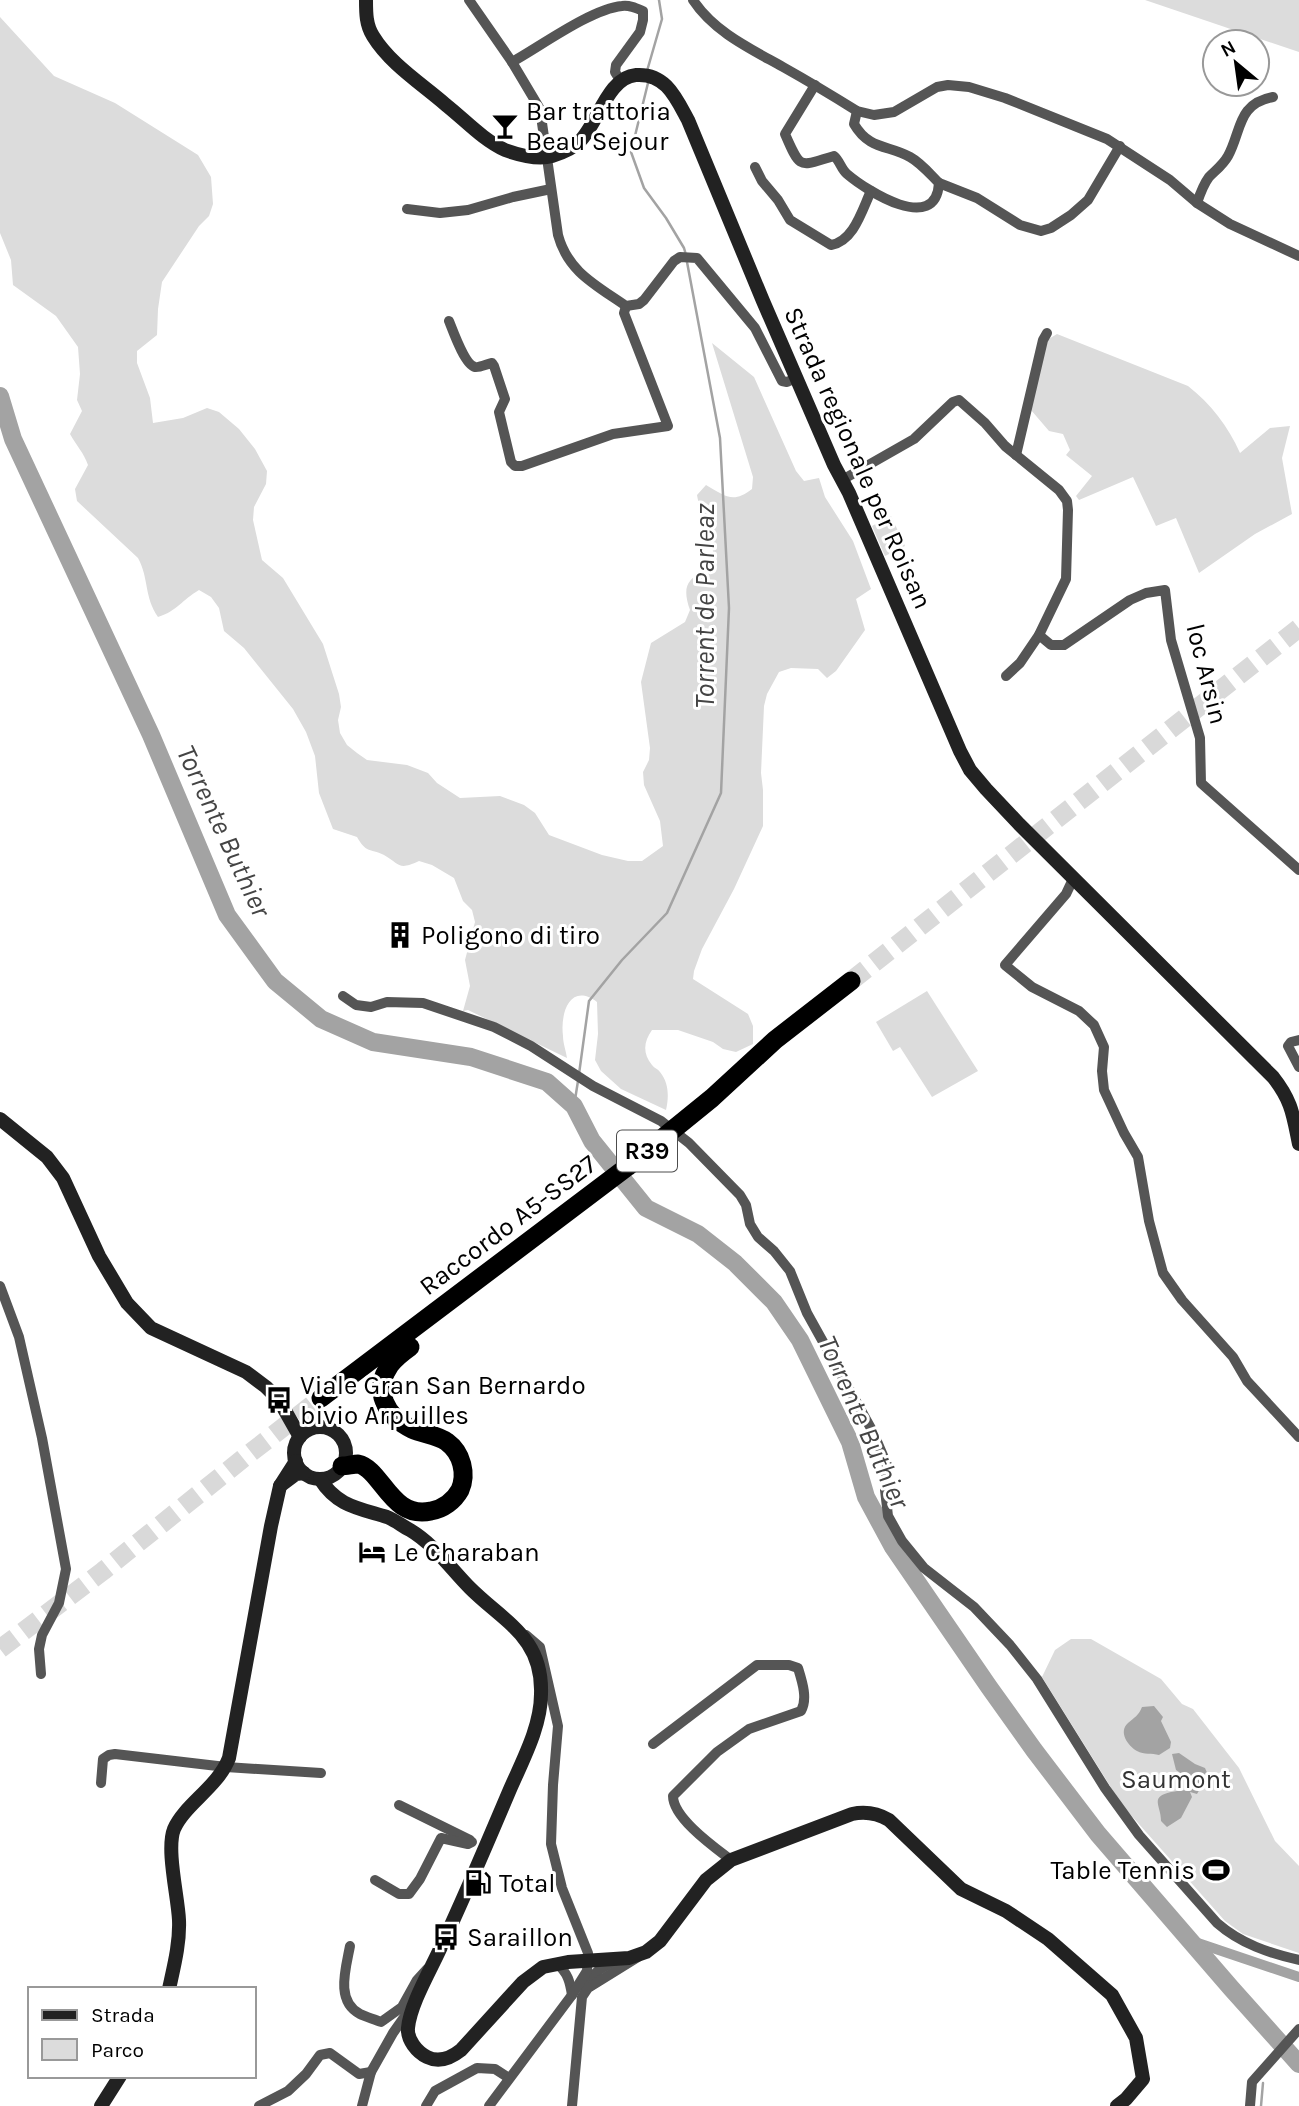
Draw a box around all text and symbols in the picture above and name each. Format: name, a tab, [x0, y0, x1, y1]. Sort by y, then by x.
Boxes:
north arrow	[1201, 28, 1271, 98]
text: N	[1217, 36, 1240, 62]
place label: Bar trattoria Beau Sejour	[526, 96, 671, 157]
bar icon: Bar trattoria Beau Sejour	[490, 111, 520, 141]
street label: Strada regionale per Roisan	[777, 302, 939, 614]
water label: Torrent de Parleaz	[688, 503, 721, 708]
street label: loc Arsin	[1180, 621, 1234, 727]
water label: Torrente Buthier	[170, 740, 279, 923]
building icon: Poligono di tiro	[385, 920, 415, 950]
place label: Poligono di tiro	[421, 920, 600, 951]
road number: R39	[617, 1130, 677, 1171]
street label: Raccordo A5-SS27	[413, 1148, 603, 1302]
water label: Torrente Buthier	[811, 1330, 917, 1515]
place label: Viale Gran San Bernardo bivio Arpuilles	[300, 1370, 586, 1431]
bus stop icon: Viale Gran San Bernardo bivio Arpuilles	[264, 1385, 294, 1415]
hotel icon: Le Charaban	[357, 1537, 387, 1567]
place label: Le Charaban	[393, 1537, 540, 1568]
park label: Saumont	[1121, 1764, 1231, 1795]
place label: Table Tennis	[1051, 1855, 1195, 1886]
sports icon: Table Tennis	[1201, 1855, 1231, 1885]
fuel station icon: Total	[463, 1868, 493, 1898]
place label: Total	[499, 1868, 556, 1899]
bus stop icon: Saraillon	[431, 1922, 461, 1952]
place label: Saraillon	[467, 1922, 573, 1953]
legend	[28, 1987, 256, 2078]
text: Strada	[91, 2003, 155, 2027]
text: Parco	[91, 2038, 144, 2062]

